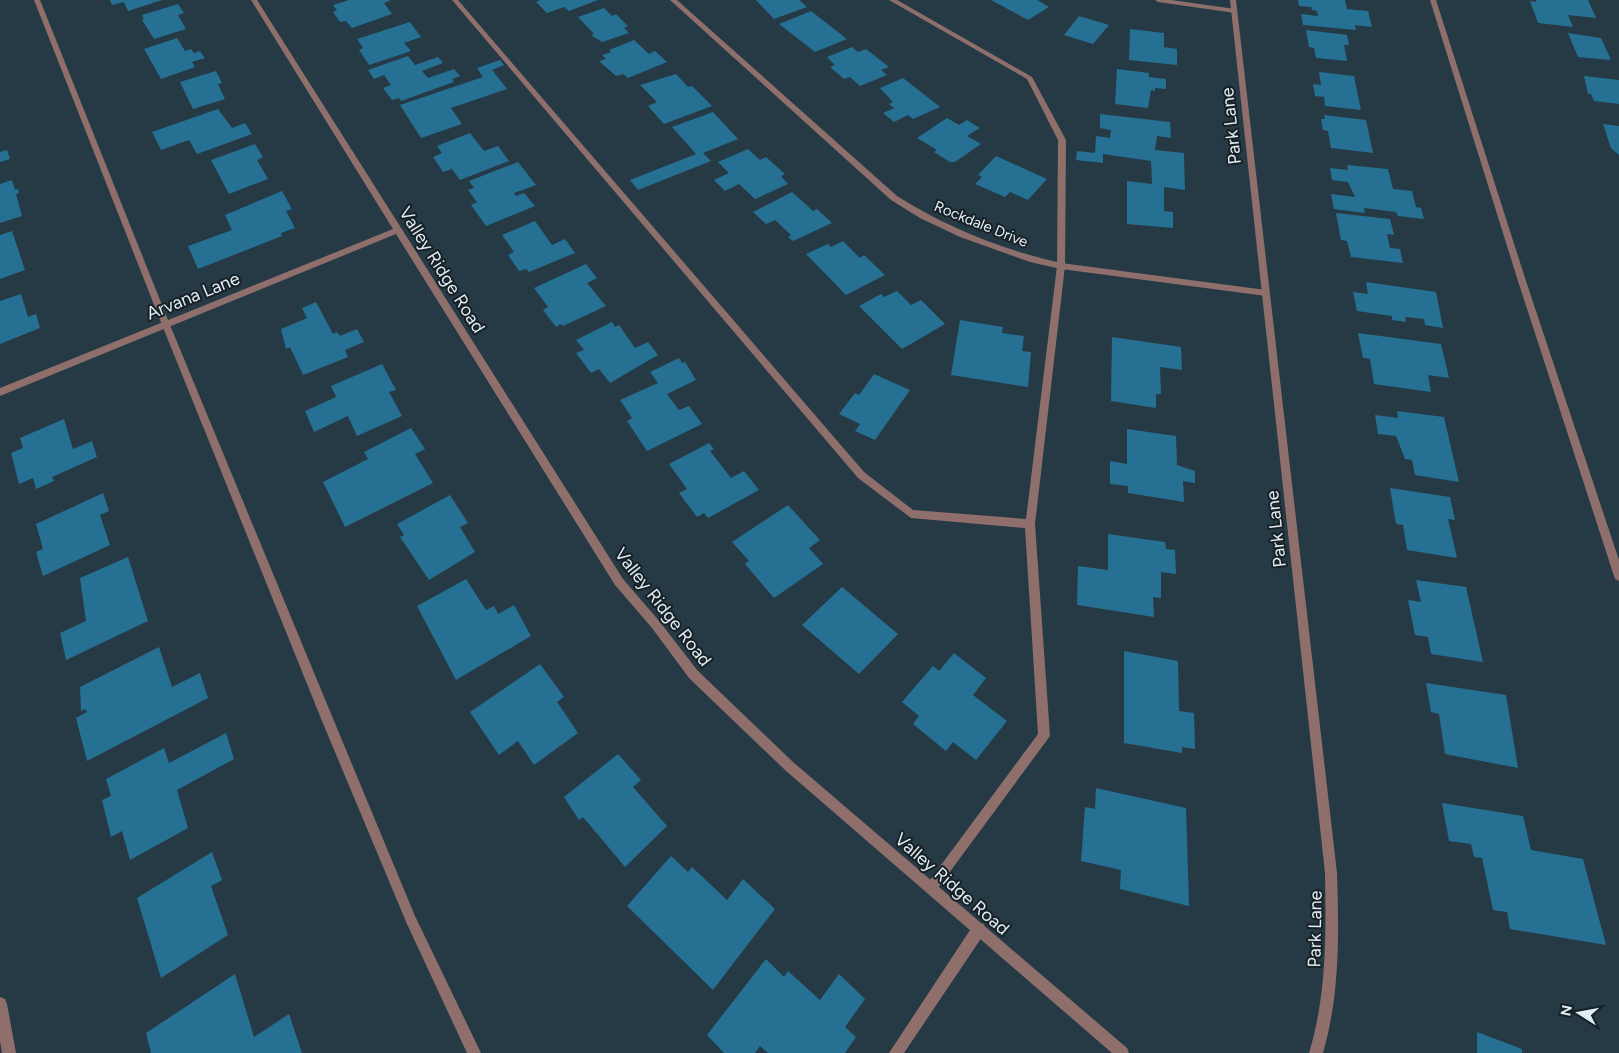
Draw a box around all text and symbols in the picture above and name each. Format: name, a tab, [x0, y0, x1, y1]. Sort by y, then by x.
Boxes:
street label: Park Lane	[1216, 86, 1246, 165]
street label: Rockdale Drive	[931, 197, 1031, 251]
street label: Valley Ridge Road	[394, 203, 490, 337]
street label: Arvana Lane	[143, 267, 243, 325]
street label: Park Lane	[1261, 489, 1291, 568]
street label: Valley Ridge Road	[610, 543, 716, 671]
street label: Valley Ridge Road	[890, 828, 1014, 940]
street label: Park Lane	[1303, 890, 1327, 968]
north arrow	[1554, 988, 1604, 1038]
text: N	[1557, 1004, 1576, 1018]

